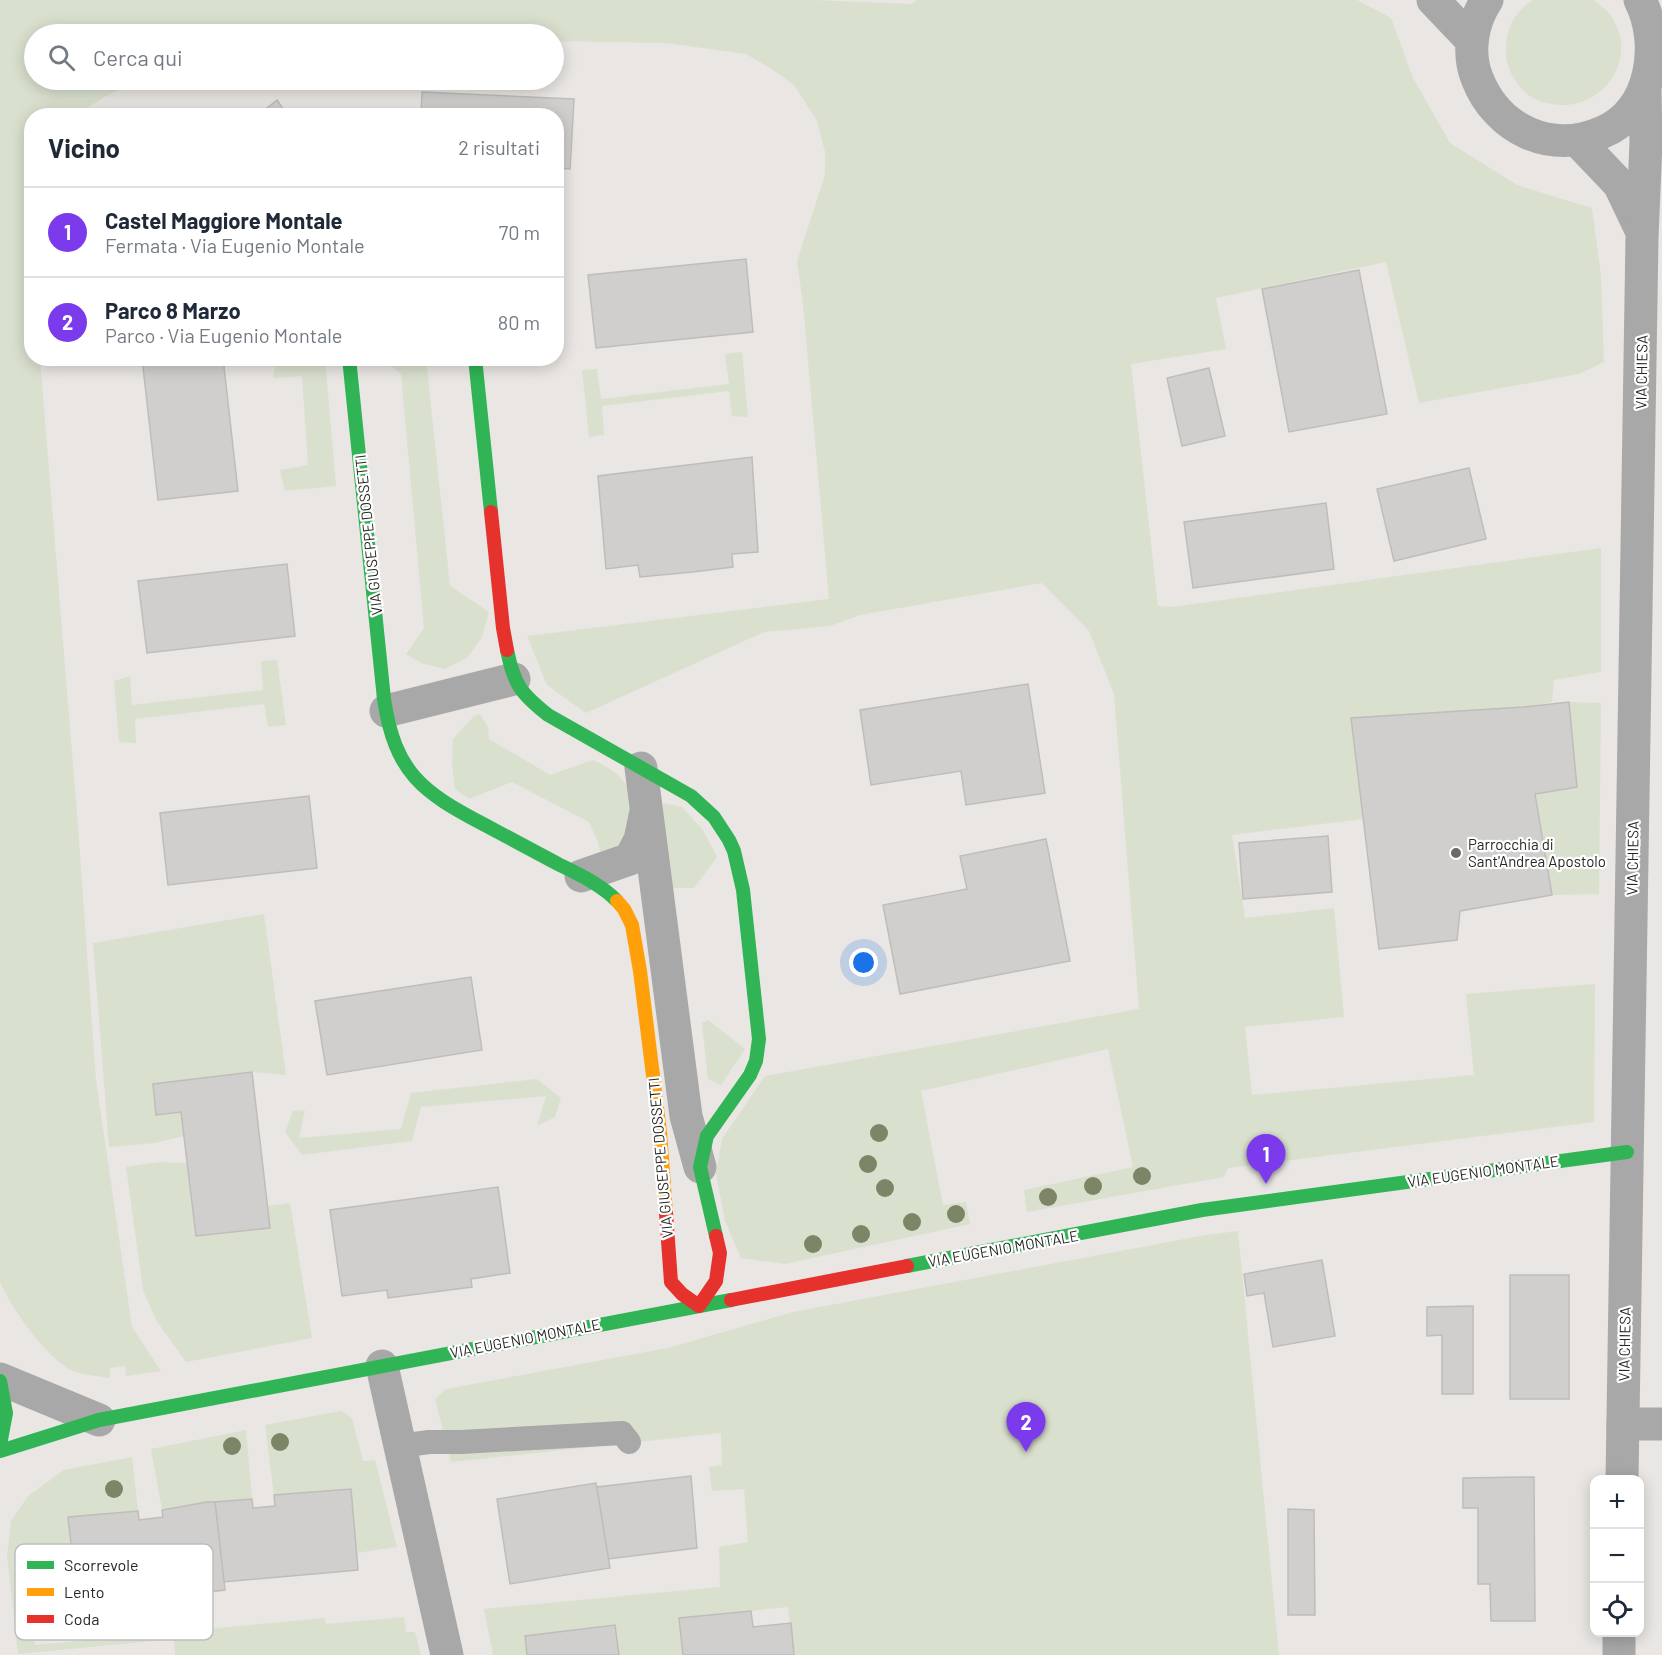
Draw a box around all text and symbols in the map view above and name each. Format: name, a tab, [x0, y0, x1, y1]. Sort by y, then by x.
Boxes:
search box	[24, 24, 564, 90]
icon: search	[45, 41, 78, 74]
text: Cerca qui	[93, 44, 183, 70]
text: Vicino	[48, 132, 120, 163]
text: 2 risultati	[458, 135, 540, 159]
text: Castel Maggiore Montale	[105, 207, 343, 233]
text: 1	[64, 220, 71, 244]
text: 70 m	[499, 220, 540, 244]
text: Fermata · Via Eugenio Montale	[105, 233, 365, 257]
text: Parco 8 Marzo	[105, 297, 241, 323]
text: 2	[62, 310, 73, 334]
text: 80 m	[498, 310, 540, 334]
text: Parco · Via Eugenio Montale	[105, 323, 342, 347]
street label: VIA CHIESA	[1631, 335, 1651, 409]
street label: VIA GIUSEPPE DOSSETTI	[351, 454, 385, 616]
street label: VIA CHIESA	[1622, 821, 1642, 895]
place label: Parrocchia di Sant'Andrea Apostolo	[1468, 835, 1606, 870]
marker: Parrocchia di Sant'Andrea Apostolo	[1449, 846, 1463, 860]
your location	[849, 948, 878, 977]
street label: VIA GIUSEPPE DOSSETTI	[644, 1077, 676, 1239]
pin: 1	[1246, 1134, 1286, 1184]
street label: VIA EUGENIO MONTALE	[1406, 1151, 1560, 1191]
street label: VIA EUGENIO MONTALE	[926, 1226, 1080, 1270]
street label: VIA CHIESA	[1614, 1307, 1634, 1381]
street label: VIA EUGENIO MONTALE	[448, 1315, 602, 1361]
pin: 2	[1006, 1402, 1046, 1452]
map controls	[1590, 1475, 1644, 1637]
button: +	[1590, 1475, 1644, 1529]
button: −	[1590, 1529, 1644, 1583]
legend	[15, 1544, 213, 1640]
text: Scorrevole	[64, 1555, 138, 1574]
text: Lento	[64, 1582, 105, 1601]
button: locate	[1590, 1583, 1644, 1637]
text: Coda	[64, 1609, 99, 1628]

